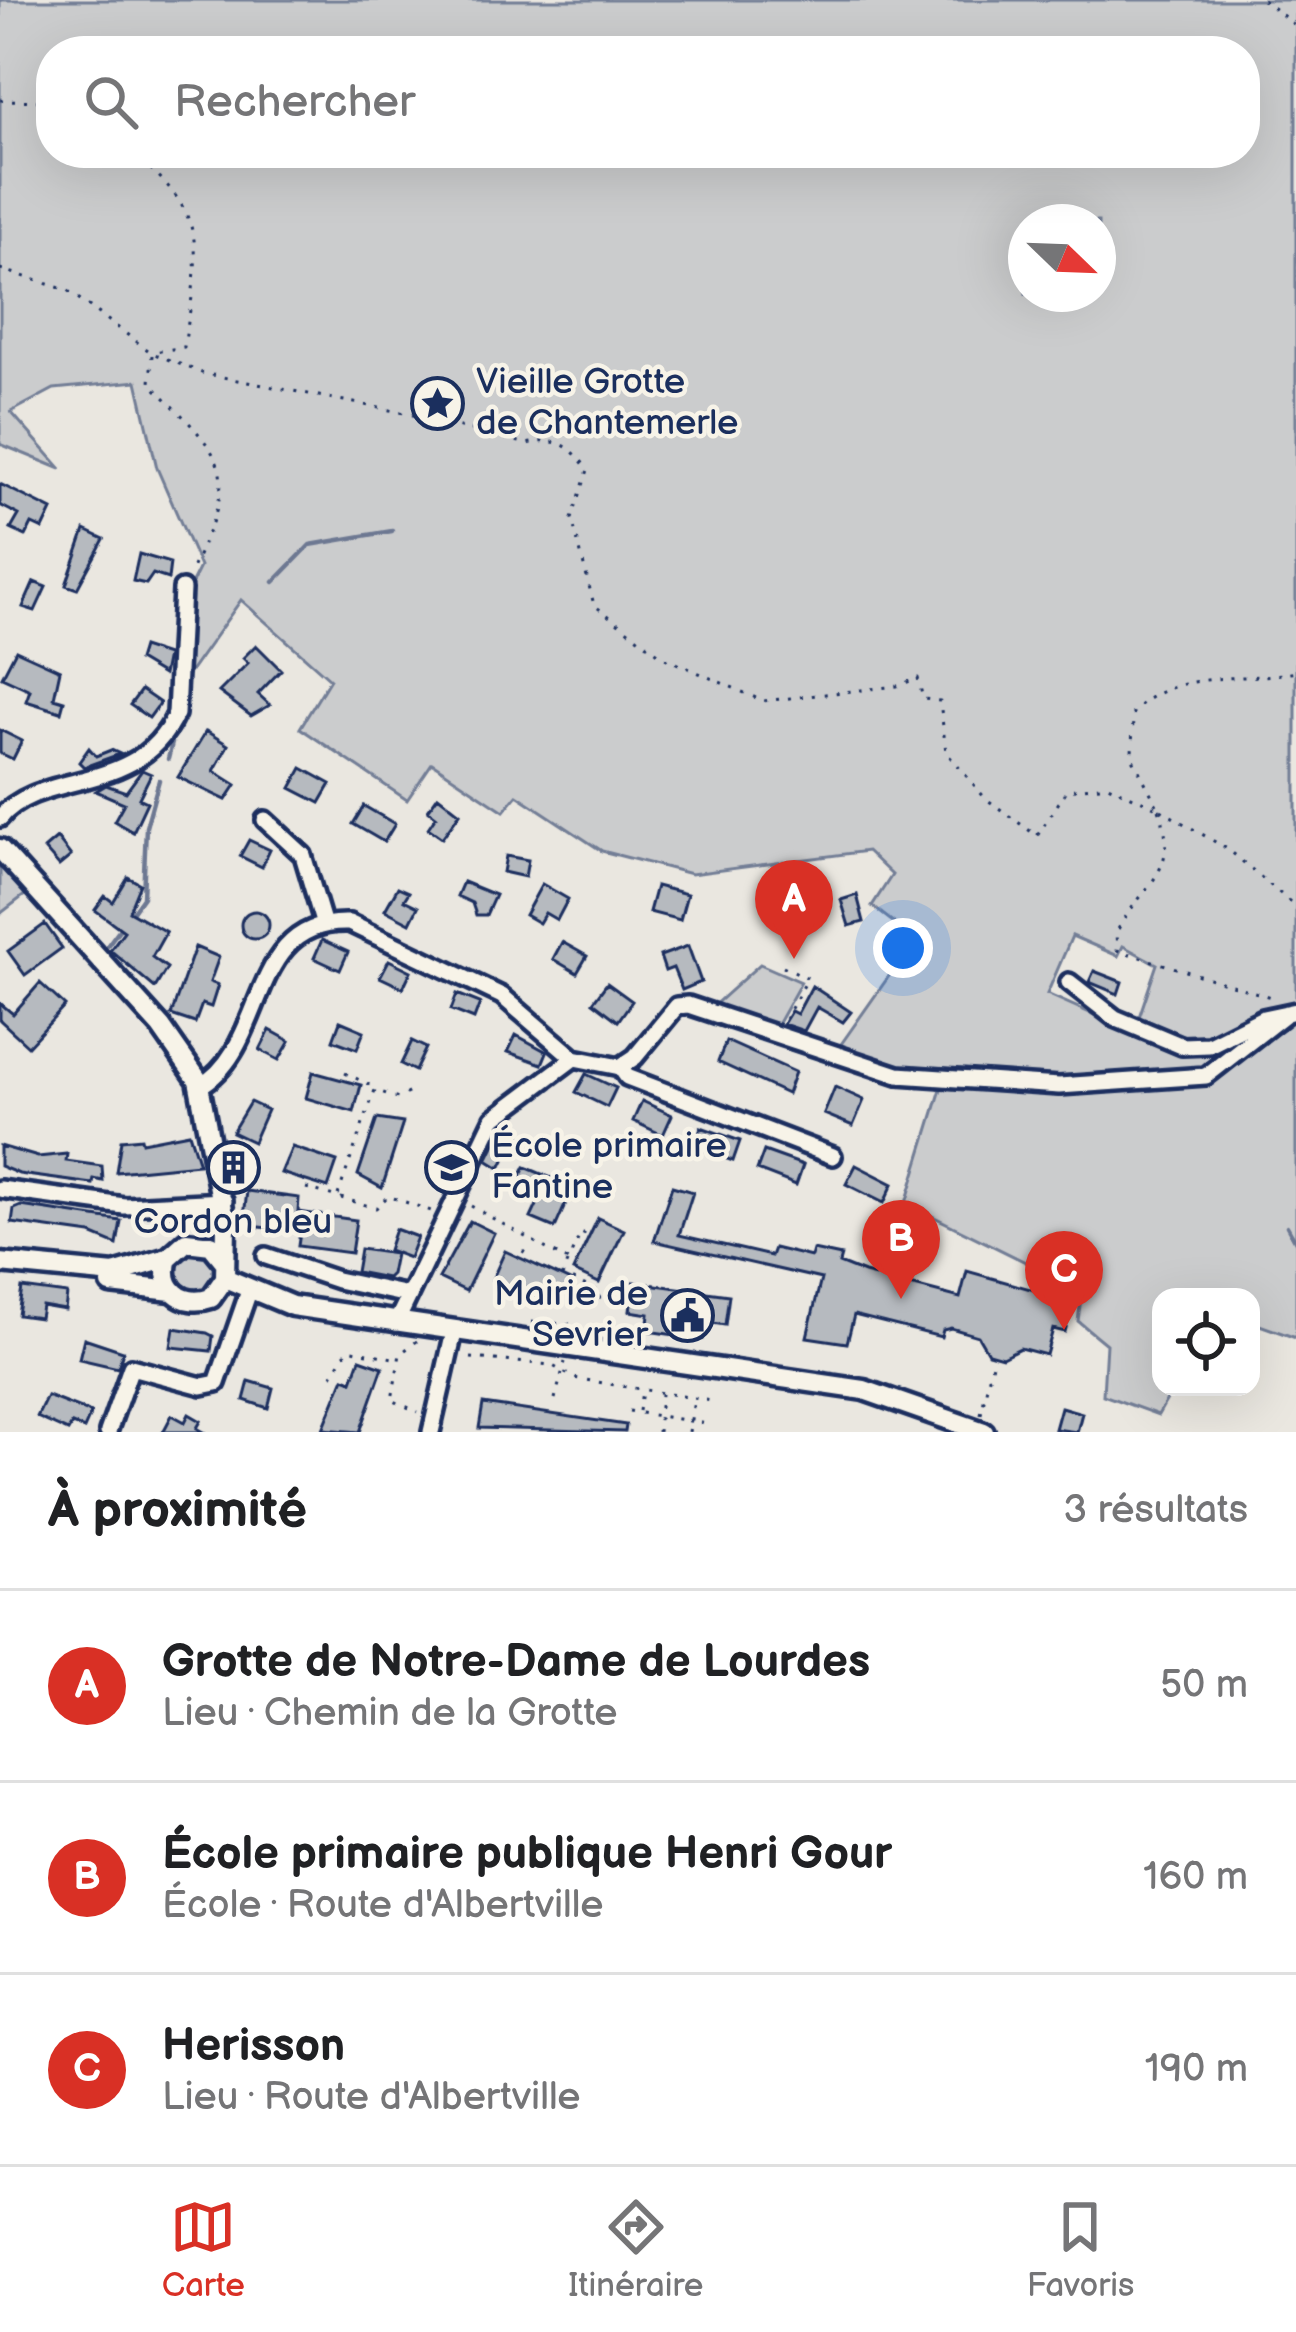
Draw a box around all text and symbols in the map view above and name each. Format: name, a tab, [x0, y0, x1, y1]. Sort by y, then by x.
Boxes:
search box	[36, 36, 1260, 168]
icon: search	[78, 69, 144, 135]
text: Rechercher	[174, 75, 415, 130]
north arrow	[1008, 204, 1116, 312]
place label: Vieille Grotte de Chantemerle	[476, 361, 738, 445]
place icon: Vieille Grotte de Chantemerle	[409, 375, 465, 431]
pin: A	[755, 860, 833, 959]
your location	[873, 918, 933, 978]
place label: École primaire Fantine	[491, 1124, 727, 1209]
building icon: Cordon bleu	[205, 1139, 261, 1195]
school or university icon: École primaire Fantine	[424, 1139, 480, 1195]
pin: B	[862, 1200, 940, 1299]
place label: Cordon bleu	[134, 1201, 332, 1244]
pin: C	[1025, 1231, 1103, 1330]
place label: Mairie de Sevrier	[494, 1273, 649, 1357]
public building icon: Mairie de Sevrier	[659, 1287, 715, 1343]
map controls	[1152, 1288, 1260, 1396]
button: locate	[1152, 1288, 1260, 1396]
text: À proximité	[48, 1480, 307, 1541]
text: 3 résultats	[1063, 1487, 1248, 1534]
text: Grotte de Notre-Dame de Lourdes	[162, 1635, 870, 1690]
text: A	[75, 1662, 99, 1709]
text: 50 m	[1160, 1662, 1248, 1709]
text: Lieu · Chemin de la Grotte	[162, 1690, 617, 1737]
text: École primaire publique Henri Gour	[162, 1827, 892, 1882]
text: B	[73, 1854, 101, 1901]
text: 160 m	[1143, 1854, 1248, 1901]
text: École · Route d'Albertville	[162, 1882, 603, 1929]
text: Herisson	[162, 2019, 345, 2074]
text: C	[73, 2046, 101, 2093]
text: 190 m	[1145, 2046, 1248, 2093]
text: Lieu · Route d'Albertville	[162, 2074, 580, 2121]
tab: Carte	[162, 2194, 245, 2306]
tab: Itinéraire	[568, 2194, 703, 2306]
tab: Favoris	[1027, 2194, 1134, 2306]

